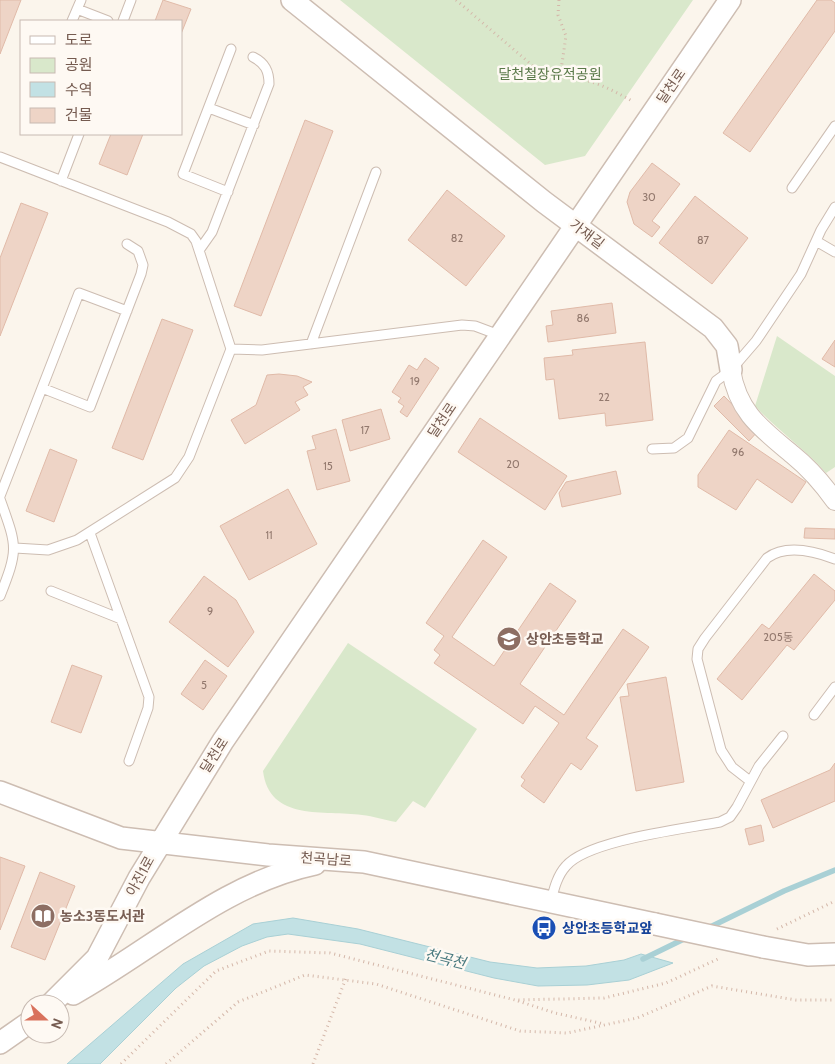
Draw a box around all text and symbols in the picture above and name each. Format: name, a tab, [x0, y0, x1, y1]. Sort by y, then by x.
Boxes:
legend	[20, 20, 182, 135]
text: 도로	[65, 31, 93, 49]
text: 공원	[65, 56, 93, 74]
park label: 달천철장유적공원	[498, 65, 602, 83]
street label: 달천로	[653, 65, 690, 107]
text: 수역	[65, 81, 93, 99]
text: 건물	[65, 106, 93, 124]
house number: 30	[642, 190, 656, 204]
street label: 가재길	[566, 215, 608, 253]
house number: 82	[451, 231, 463, 245]
house number: 87	[697, 233, 710, 247]
house number: 86	[577, 311, 589, 325]
house number: 19	[410, 374, 420, 388]
house number: 22	[598, 390, 610, 404]
street label: 달천로	[424, 399, 460, 441]
house number: 17	[360, 423, 370, 437]
house number: 96	[732, 445, 744, 459]
house number: 20	[506, 457, 520, 471]
house number: 15	[323, 459, 333, 473]
house number: 11	[265, 528, 273, 542]
house number: 9	[207, 604, 213, 618]
school or university icon: 상안초등학교	[496, 626, 522, 652]
place label: 상안초등학교	[526, 630, 603, 648]
house number: 205동	[763, 630, 793, 644]
house number: 5	[201, 678, 207, 692]
street label: 달천로	[196, 734, 232, 776]
street label: 천곡남로	[300, 848, 352, 870]
street label: 아진1로	[122, 853, 158, 899]
library icon: 농소3동도서관	[30, 903, 56, 929]
place label: 농소3동도서관	[60, 907, 145, 925]
bus stop icon: 상안초등학교앞	[531, 915, 557, 941]
place label: 상안초등학교앞	[562, 919, 652, 937]
water label: 천곡천	[423, 945, 469, 973]
north arrow	[20, 994, 70, 1044]
text: N	[47, 1016, 67, 1032]

